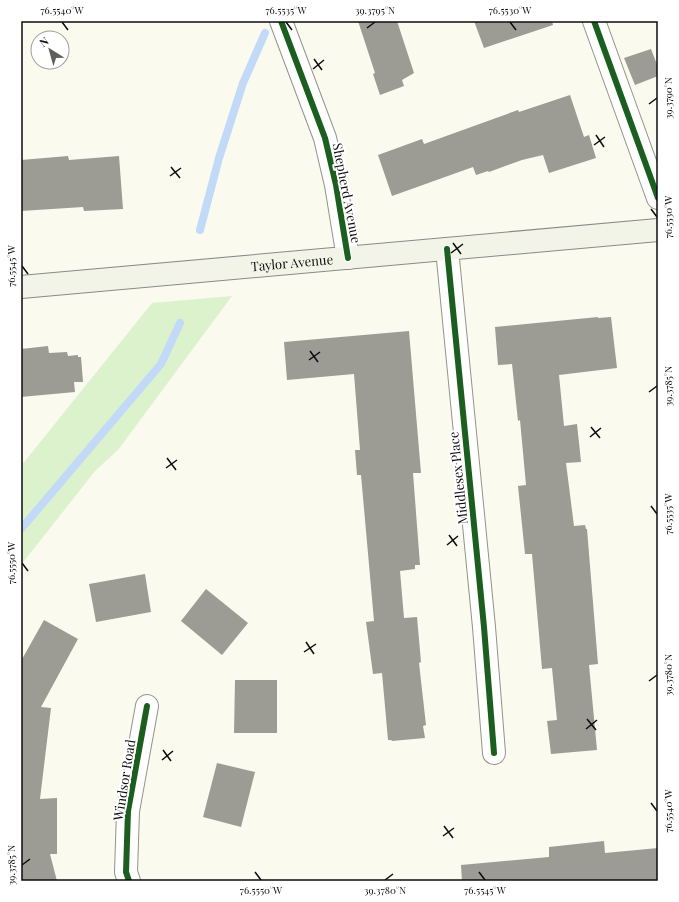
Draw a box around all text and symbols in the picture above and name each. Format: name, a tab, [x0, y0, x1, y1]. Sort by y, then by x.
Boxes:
text: 76.5540°W	[40, 3, 84, 17]
text: 76.5535°W	[266, 3, 307, 17]
text: 39.3795°N	[355, 3, 395, 17]
text: 76.5530°W	[489, 3, 532, 17]
north arrow	[30, 30, 70, 70]
text: N	[36, 33, 51, 50]
text: 39.3790°N	[661, 77, 675, 119]
street label: Shepherd Avenue	[329, 141, 366, 245]
text: 76.5530°W	[661, 195, 675, 238]
text: 76.5545°W	[4, 244, 18, 287]
street label: Taylor Avenue	[250, 250, 334, 274]
text: 39.3785°N	[661, 366, 675, 406]
street label: Middlesex Place	[444, 430, 471, 525]
text: 76.5535°W	[661, 493, 675, 535]
text: 76.5550°W	[4, 541, 18, 584]
text: 39.3780°N	[661, 654, 675, 696]
street label: Windsor Road	[109, 738, 138, 823]
text: 76.5540°W	[661, 789, 675, 833]
text: 39.3785°N	[4, 845, 18, 885]
text: 76.5550°W	[240, 883, 283, 897]
text: 39.3780°N	[364, 883, 406, 897]
text: 76.5545°W	[464, 883, 507, 897]

